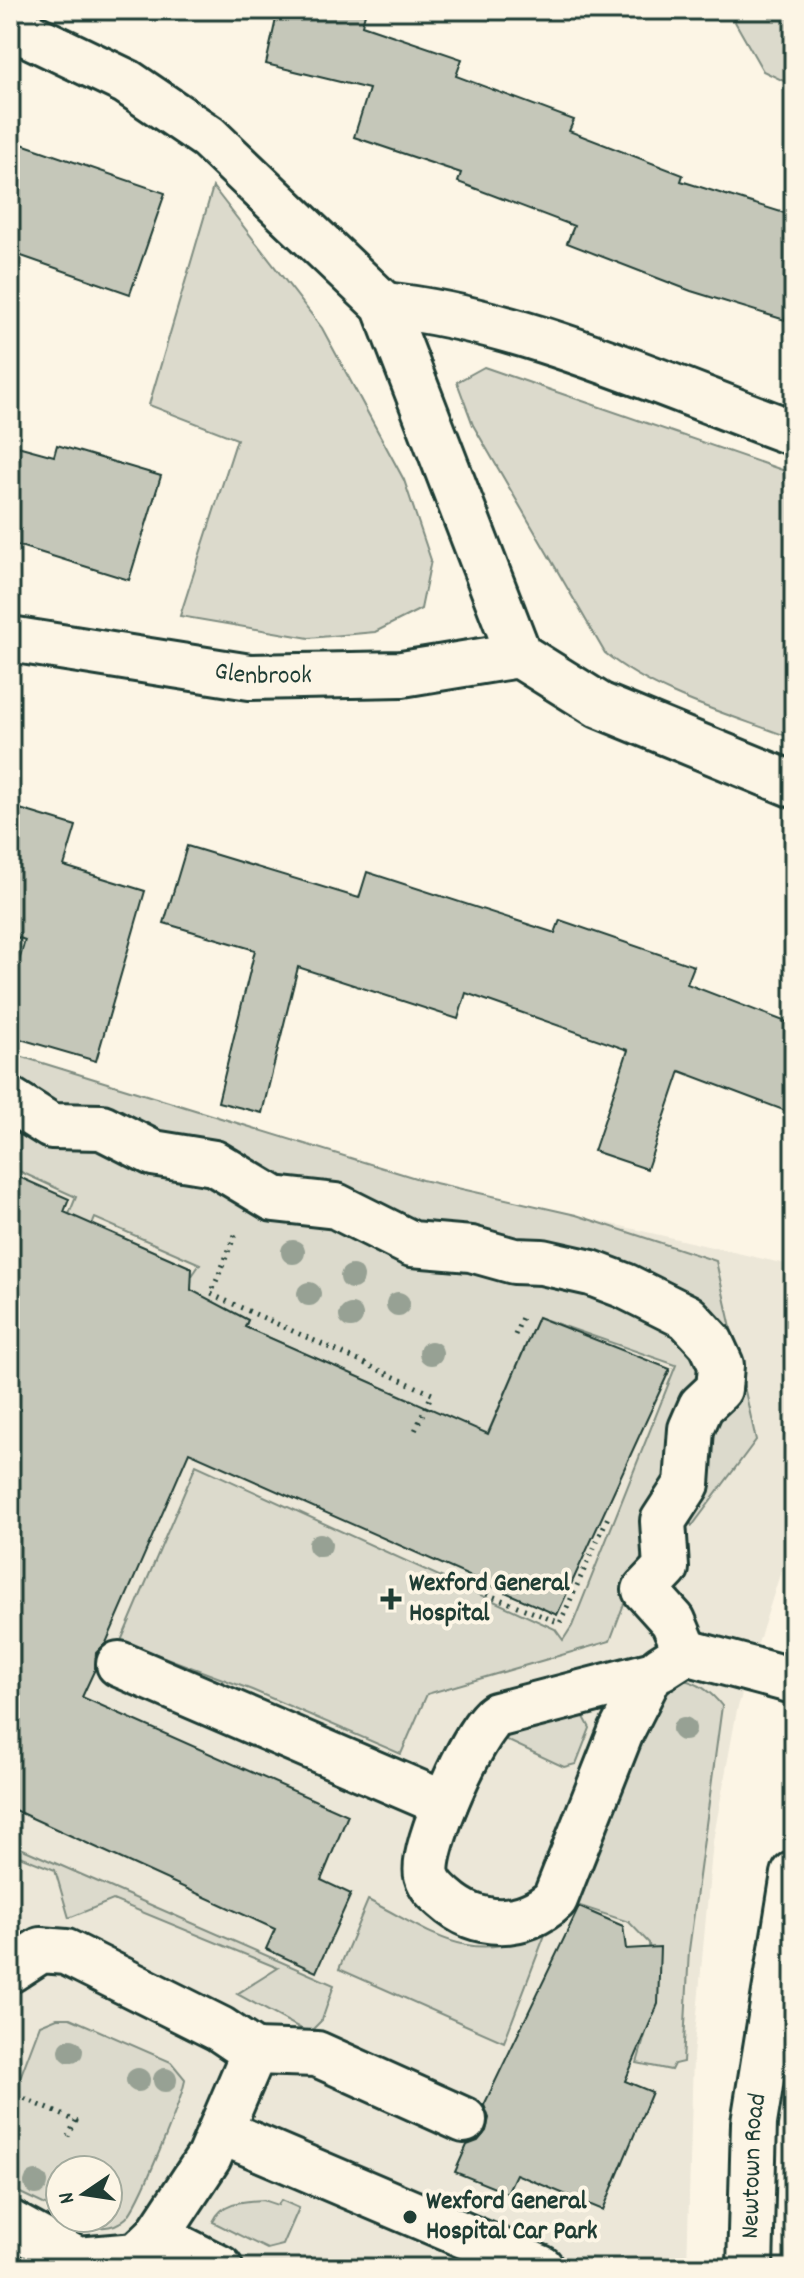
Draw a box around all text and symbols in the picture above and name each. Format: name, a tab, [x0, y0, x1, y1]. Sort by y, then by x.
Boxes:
street label: Glenbrook	[212, 653, 312, 696]
place label: Wexford General Hospital	[409, 1566, 570, 1633]
marker: Wexford General Hospital	[380, 1588, 402, 1610]
street label: Newtown Road	[732, 2091, 777, 2239]
north arrow	[44, 2154, 124, 2234]
place label: Wexford General Hospital Car Park	[426, 2184, 598, 2251]
text: N	[52, 2189, 84, 2206]
marker: Wexford General Hospital Car Park	[401, 2208, 419, 2226]

